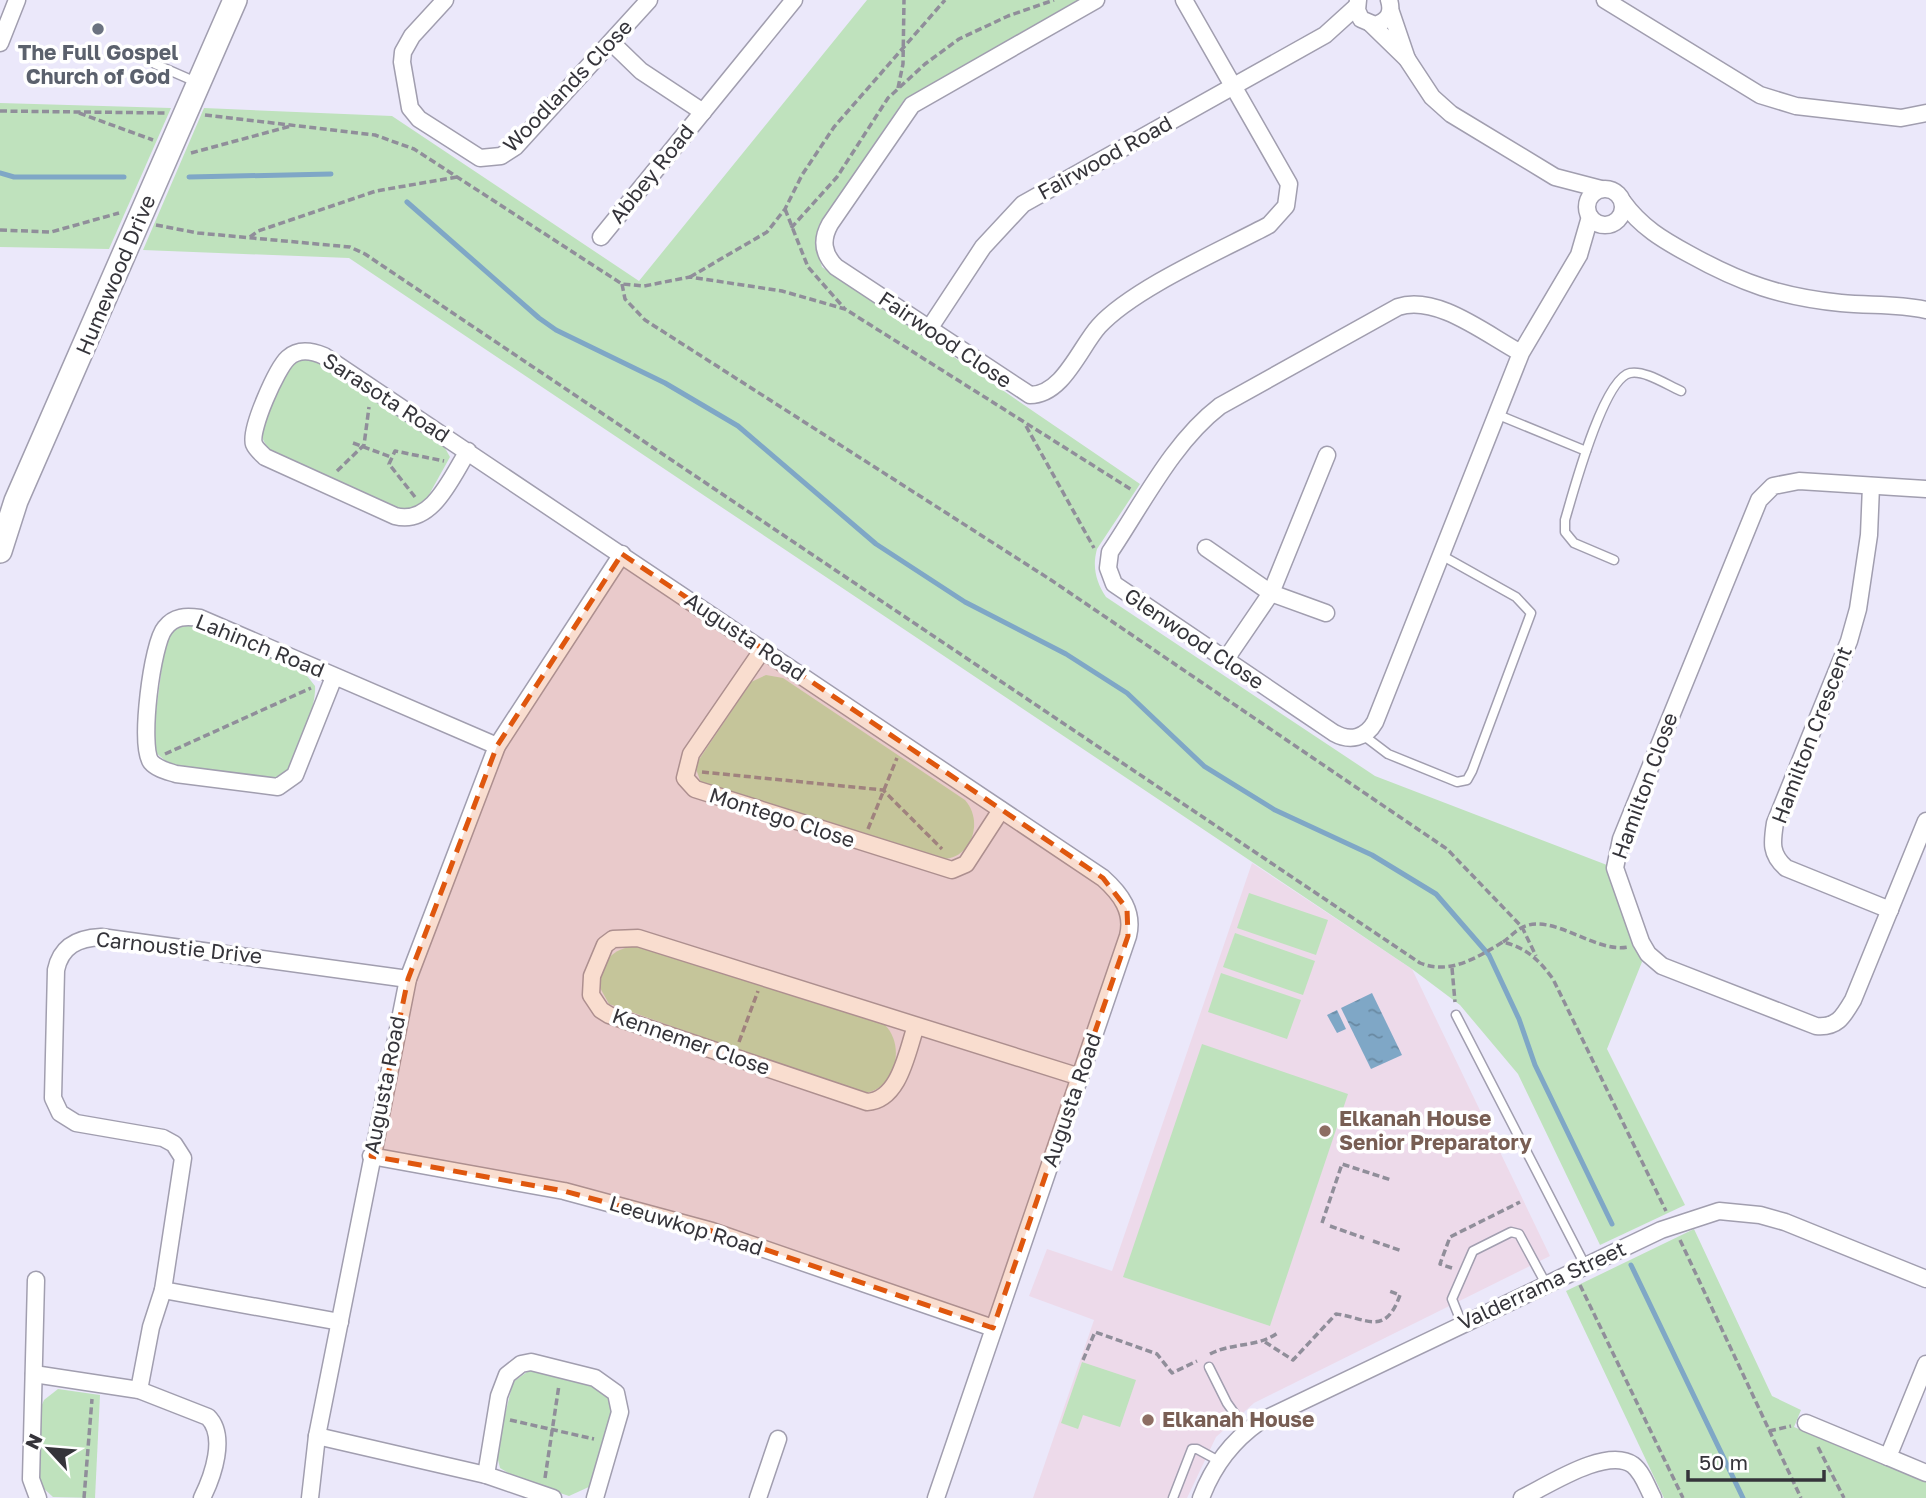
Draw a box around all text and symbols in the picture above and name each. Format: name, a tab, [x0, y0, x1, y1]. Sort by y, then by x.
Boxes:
street label: Woodlands Close	[497, 13, 637, 157]
marker: The Full Gospel Church of God	[90, 21, 106, 37]
place label: The Full Gospel Church of God	[18, 39, 178, 89]
street label: Fairwood Road	[1033, 109, 1176, 205]
street label: Abbey Road	[603, 119, 699, 228]
street label: Humewood Drive	[70, 191, 161, 359]
street label: Fairwood Close	[874, 285, 1017, 393]
street label: Sarasota Road	[318, 347, 455, 448]
street label: Glenwood Close	[1120, 582, 1269, 695]
street label: Augusta Road	[680, 586, 811, 686]
street label: Lahinch Road	[192, 607, 329, 683]
street label: Hamilton Crescent	[1765, 642, 1857, 827]
street label: Hamilton Close	[1605, 709, 1683, 863]
street label: Montego Close	[706, 781, 858, 853]
street label: Carnoustie Drive	[95, 925, 264, 969]
street label: Kennemer Close	[609, 1002, 774, 1080]
street label: Augusta Road	[358, 1014, 410, 1156]
street label: Augusta Road	[1036, 1029, 1106, 1170]
place label: Elkanah House Senior Preparatory	[1339, 1105, 1532, 1155]
marker: Elkanah House Senior Preparatory	[1317, 1123, 1333, 1139]
street label: Leeuwkop Road	[606, 1189, 766, 1261]
street label: Valderrama Street	[1454, 1235, 1630, 1335]
place label: Elkanah House	[1162, 1406, 1314, 1432]
marker: Elkanah House	[1140, 1412, 1156, 1428]
north arrow	[14, 1414, 84, 1484]
text: N	[20, 1430, 47, 1453]
scale bar	[1688, 1438, 1825, 1482]
text: 50 m	[1699, 1449, 1748, 1475]

